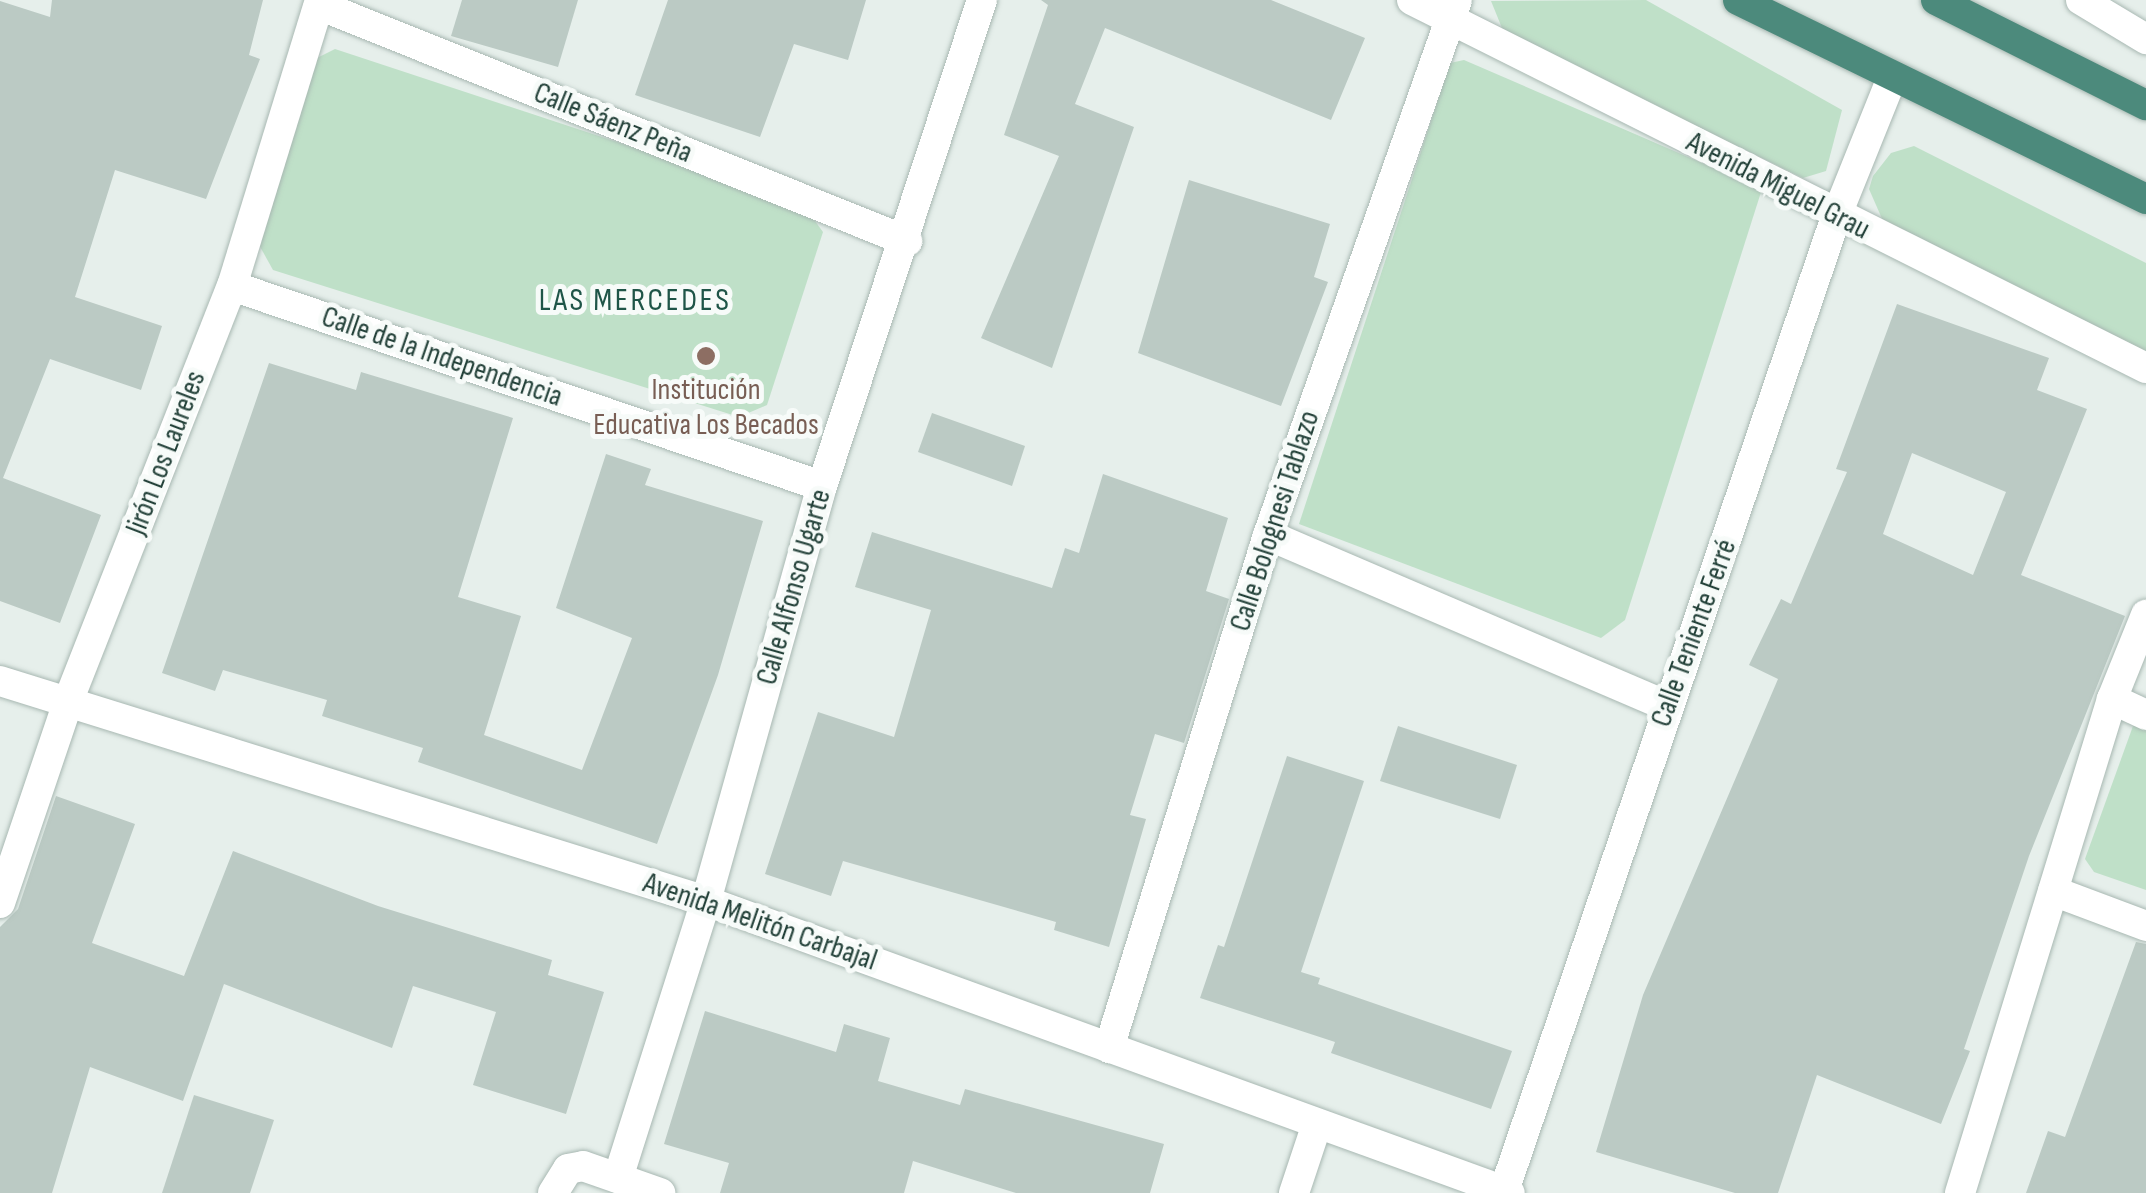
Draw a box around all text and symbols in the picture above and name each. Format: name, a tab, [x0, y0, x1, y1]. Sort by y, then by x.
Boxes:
street label: Calle Sáenz Peña	[529, 75, 697, 171]
street label: Avenida Miguel Grau	[1680, 124, 1876, 248]
district label: LAS MERCEDES	[539, 282, 731, 320]
street label: Calle de la Independencia	[317, 299, 567, 415]
marker: Institución Educativa Los Becados	[695, 345, 717, 367]
street label: Jirón Los Laureles	[118, 366, 214, 540]
place label: Institución Educativa Los Becados	[593, 372, 819, 442]
street label: Calle Bolognesi Tablazo	[1222, 406, 1328, 636]
street label: Calle Alfonso Ugarte	[749, 485, 839, 689]
street label: Calle Teniente Ferré	[1643, 534, 1745, 732]
street label: Avenida Melitón Carbajal	[639, 865, 881, 979]

